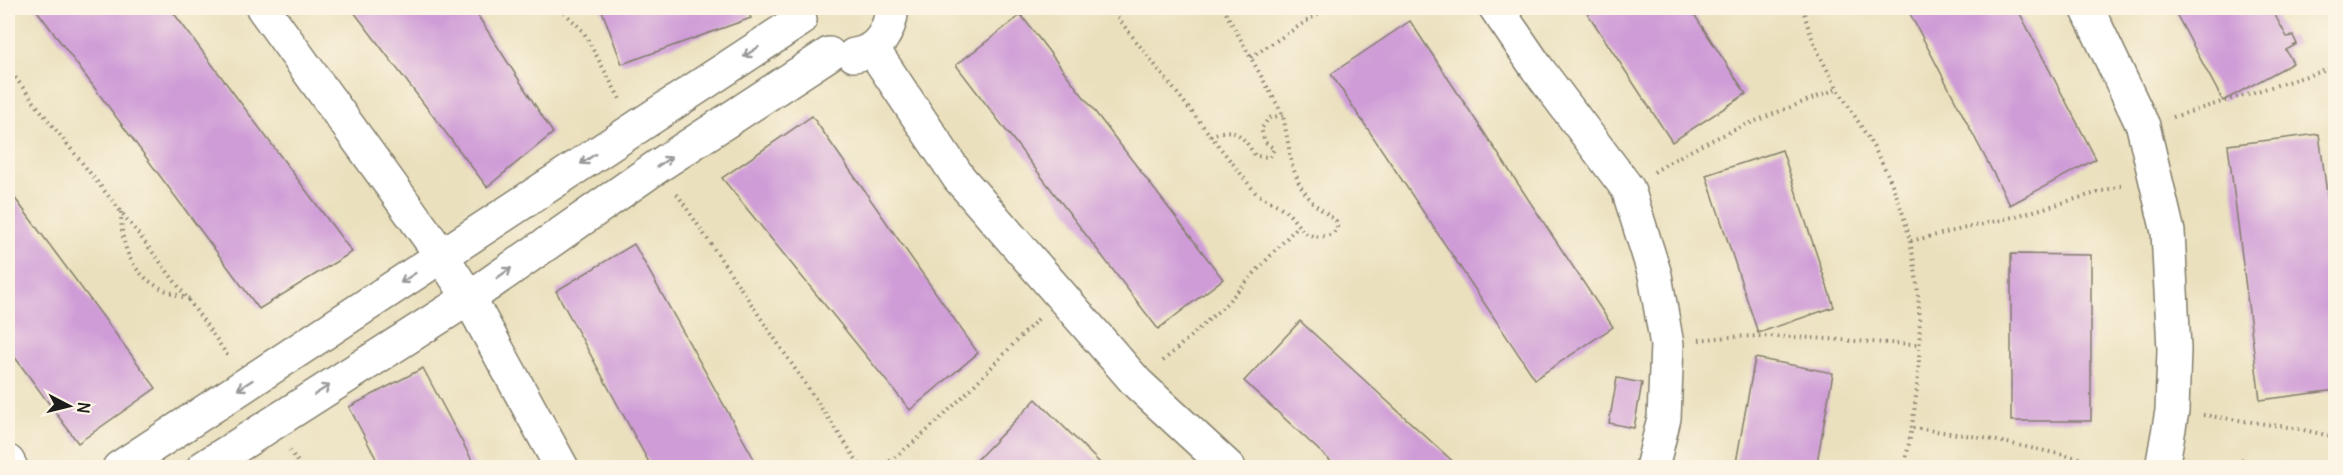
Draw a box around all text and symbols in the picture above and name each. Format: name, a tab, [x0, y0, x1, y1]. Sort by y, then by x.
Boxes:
one-way arrow	[743, 46, 760, 58]
one-way arrow	[580, 153, 597, 165]
one-way arrow	[655, 156, 672, 168]
one-way arrow	[495, 267, 512, 279]
one-way arrow	[400, 273, 417, 285]
north arrow	[39, 376, 99, 436]
one-way arrow	[237, 379, 253, 391]
one-way arrow	[313, 384, 330, 396]
text: N	[73, 401, 94, 415]

